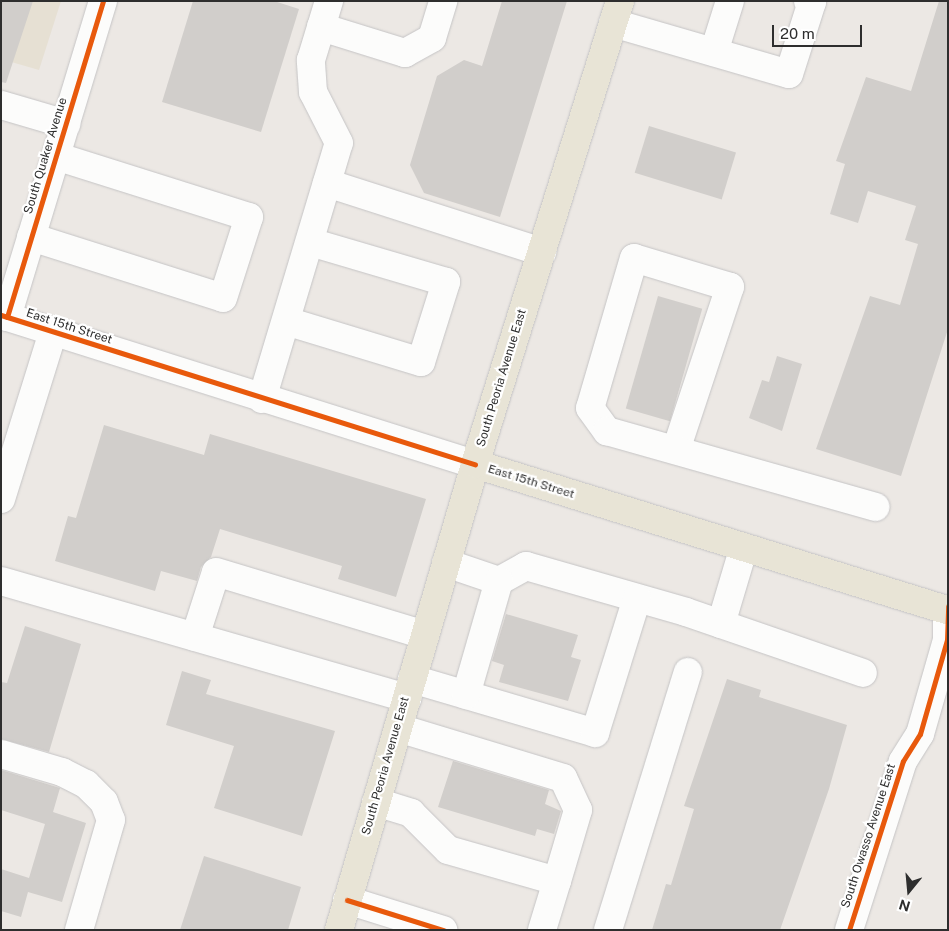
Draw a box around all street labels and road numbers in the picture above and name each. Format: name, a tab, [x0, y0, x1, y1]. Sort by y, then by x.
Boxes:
street label: South Quaker Avenue	[21, 96, 71, 216]
street label: East 15th Street	[24, 306, 114, 348]
street label: South Peoria Avenue East	[474, 307, 530, 449]
street label: East 15th Street	[486, 462, 576, 502]
street label: South Peoria Avenue East	[359, 695, 413, 837]
street label: South Owasso Avenue East	[839, 762, 899, 910]

